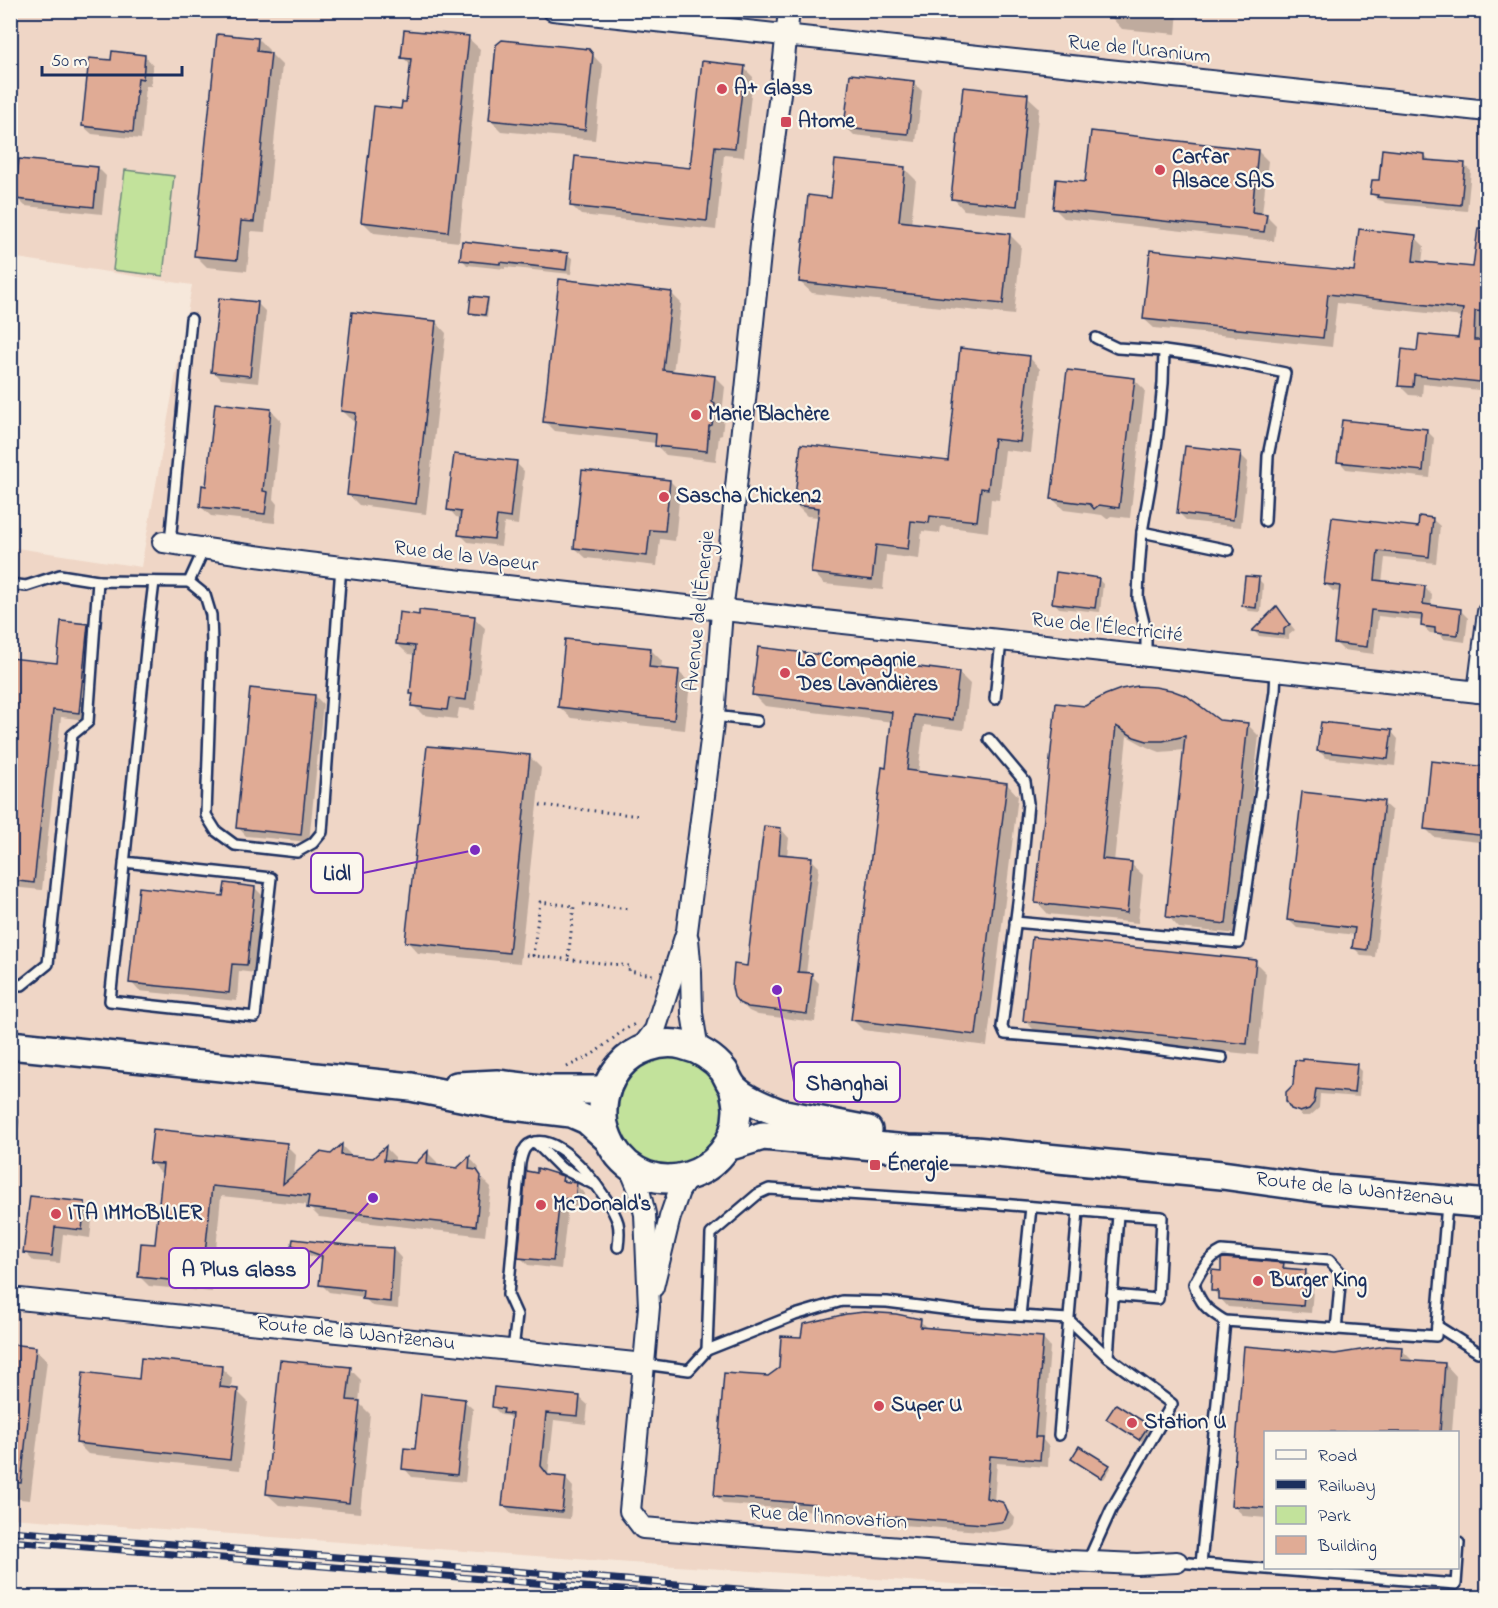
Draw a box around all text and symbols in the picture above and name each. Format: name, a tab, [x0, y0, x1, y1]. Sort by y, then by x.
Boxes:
street label: Rue de l'Uranium	[1066, 28, 1212, 72]
scale bar	[42, 39, 182, 77]
text: 50 m	[51, 49, 88, 75]
place label: A+ Glass	[734, 74, 813, 104]
marker: A+ Glass	[715, 82, 729, 96]
place label: Atome	[798, 107, 855, 137]
marker: Atome	[779, 115, 793, 129]
place label: Carfar Alsace SAS	[1172, 143, 1275, 197]
marker: Carfar Alsace SAS	[1153, 163, 1167, 177]
place label: Marie Blachère	[708, 400, 830, 430]
marker: Marie Blachère	[689, 408, 703, 422]
place label: Sascha Chicken2	[676, 482, 822, 512]
marker: Sascha Chicken2	[657, 490, 671, 504]
street label: Avenue de l'Énergie	[677, 528, 725, 693]
street label: Rue de la Vapeur	[392, 533, 540, 581]
street label: Rue de l'Électricité	[1030, 605, 1185, 651]
place label: La Compagnie Des Lavandières	[796, 646, 939, 700]
marker: La Compagnie Des Lavandières	[778, 666, 792, 680]
callout: Lidl	[311, 853, 363, 893]
text: Lidl	[323, 859, 351, 891]
callout: Shanghai	[794, 1062, 900, 1102]
text: Shanghai	[806, 1069, 888, 1102]
place label: Énergie	[887, 1150, 949, 1182]
marker: Énergie	[868, 1158, 882, 1172]
street label: Route de la Wantzenau	[1254, 1165, 1456, 1215]
place label: McDonald's	[553, 1190, 652, 1220]
marker: McDonald's	[534, 1198, 548, 1212]
place label: ITA IMMOBILIER	[68, 1199, 202, 1229]
marker: ITA IMMOBILIER	[49, 1207, 63, 1221]
callout: A Plus Glass	[169, 1248, 309, 1288]
text: A Plus Glass	[181, 1255, 297, 1287]
place label: Burger King	[1269, 1266, 1367, 1298]
marker: Burger King	[1251, 1274, 1265, 1288]
street label: Route de la Wantzenau	[255, 1309, 457, 1359]
place label: Super U	[891, 1391, 962, 1421]
marker: Super U	[872, 1399, 886, 1413]
place label: Station U	[1144, 1408, 1227, 1438]
marker: Station U	[1125, 1416, 1139, 1430]
legend	[1264, 1431, 1459, 1569]
text: Road	[1318, 1444, 1357, 1470]
text: Railway	[1318, 1474, 1375, 1500]
street label: Rue de l'Innovation	[748, 1498, 908, 1538]
text: Park	[1318, 1504, 1351, 1530]
text: Building	[1317, 1534, 1377, 1561]

